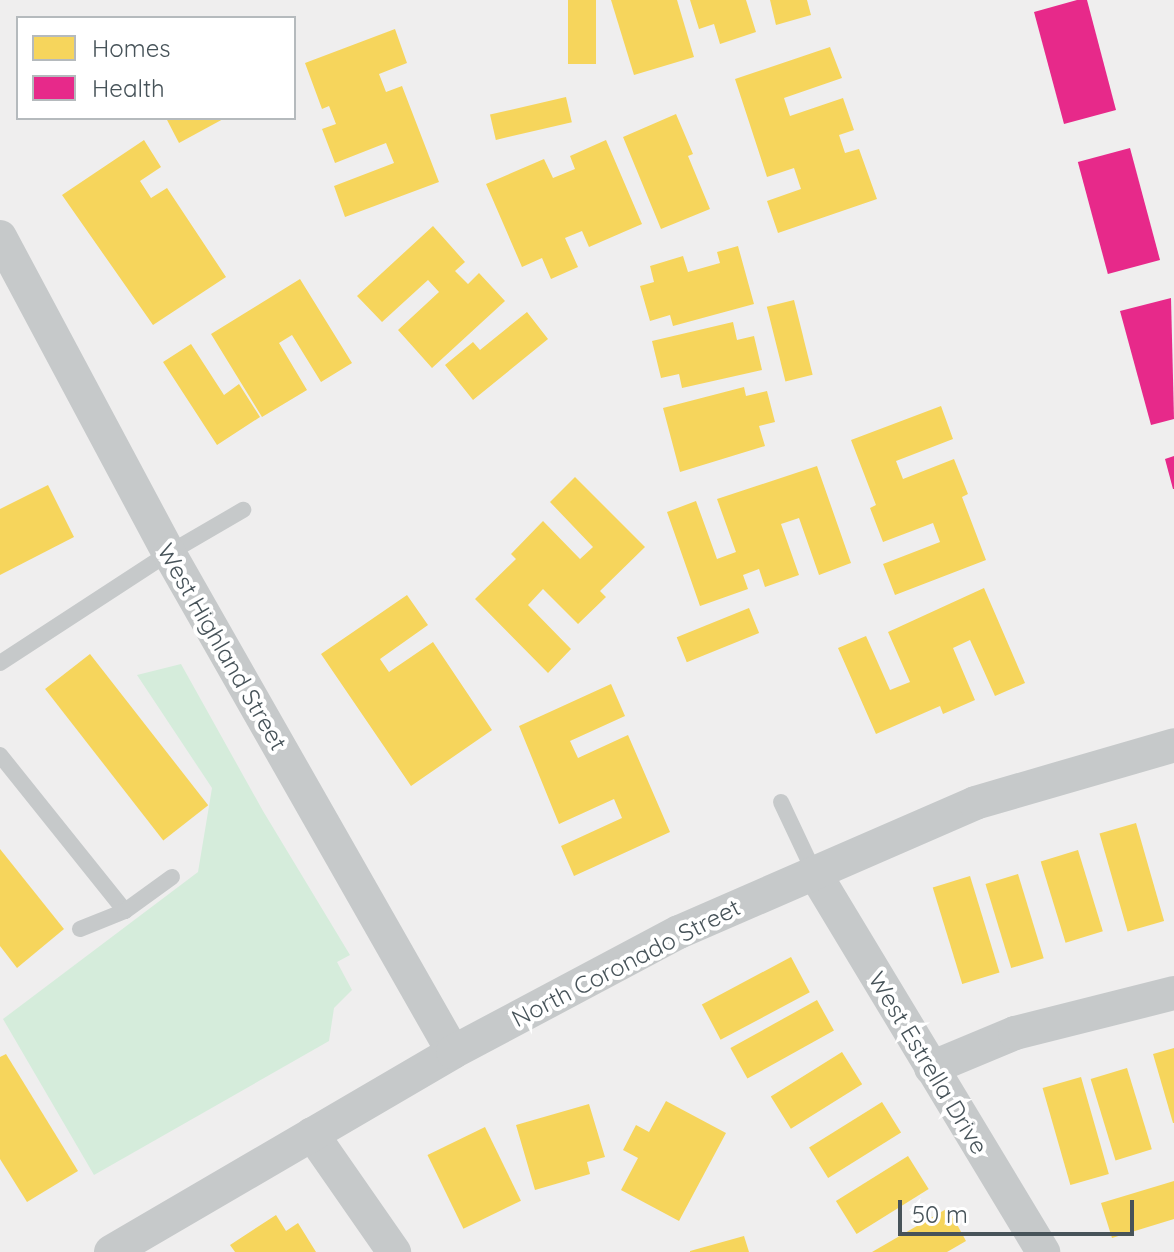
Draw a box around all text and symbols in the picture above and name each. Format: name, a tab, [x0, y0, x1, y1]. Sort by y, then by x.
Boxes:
legend	[16, 16, 296, 120]
text: Homes	[92, 33, 170, 63]
text: Health	[92, 73, 165, 103]
street label: West Highland Street	[151, 538, 293, 756]
street label: North Coronado Street	[507, 893, 745, 1033]
street label: West Estrella Drive	[862, 967, 994, 1159]
scale bar	[902, 1184, 1138, 1234]
text: 50 m	[912, 1199, 968, 1229]

